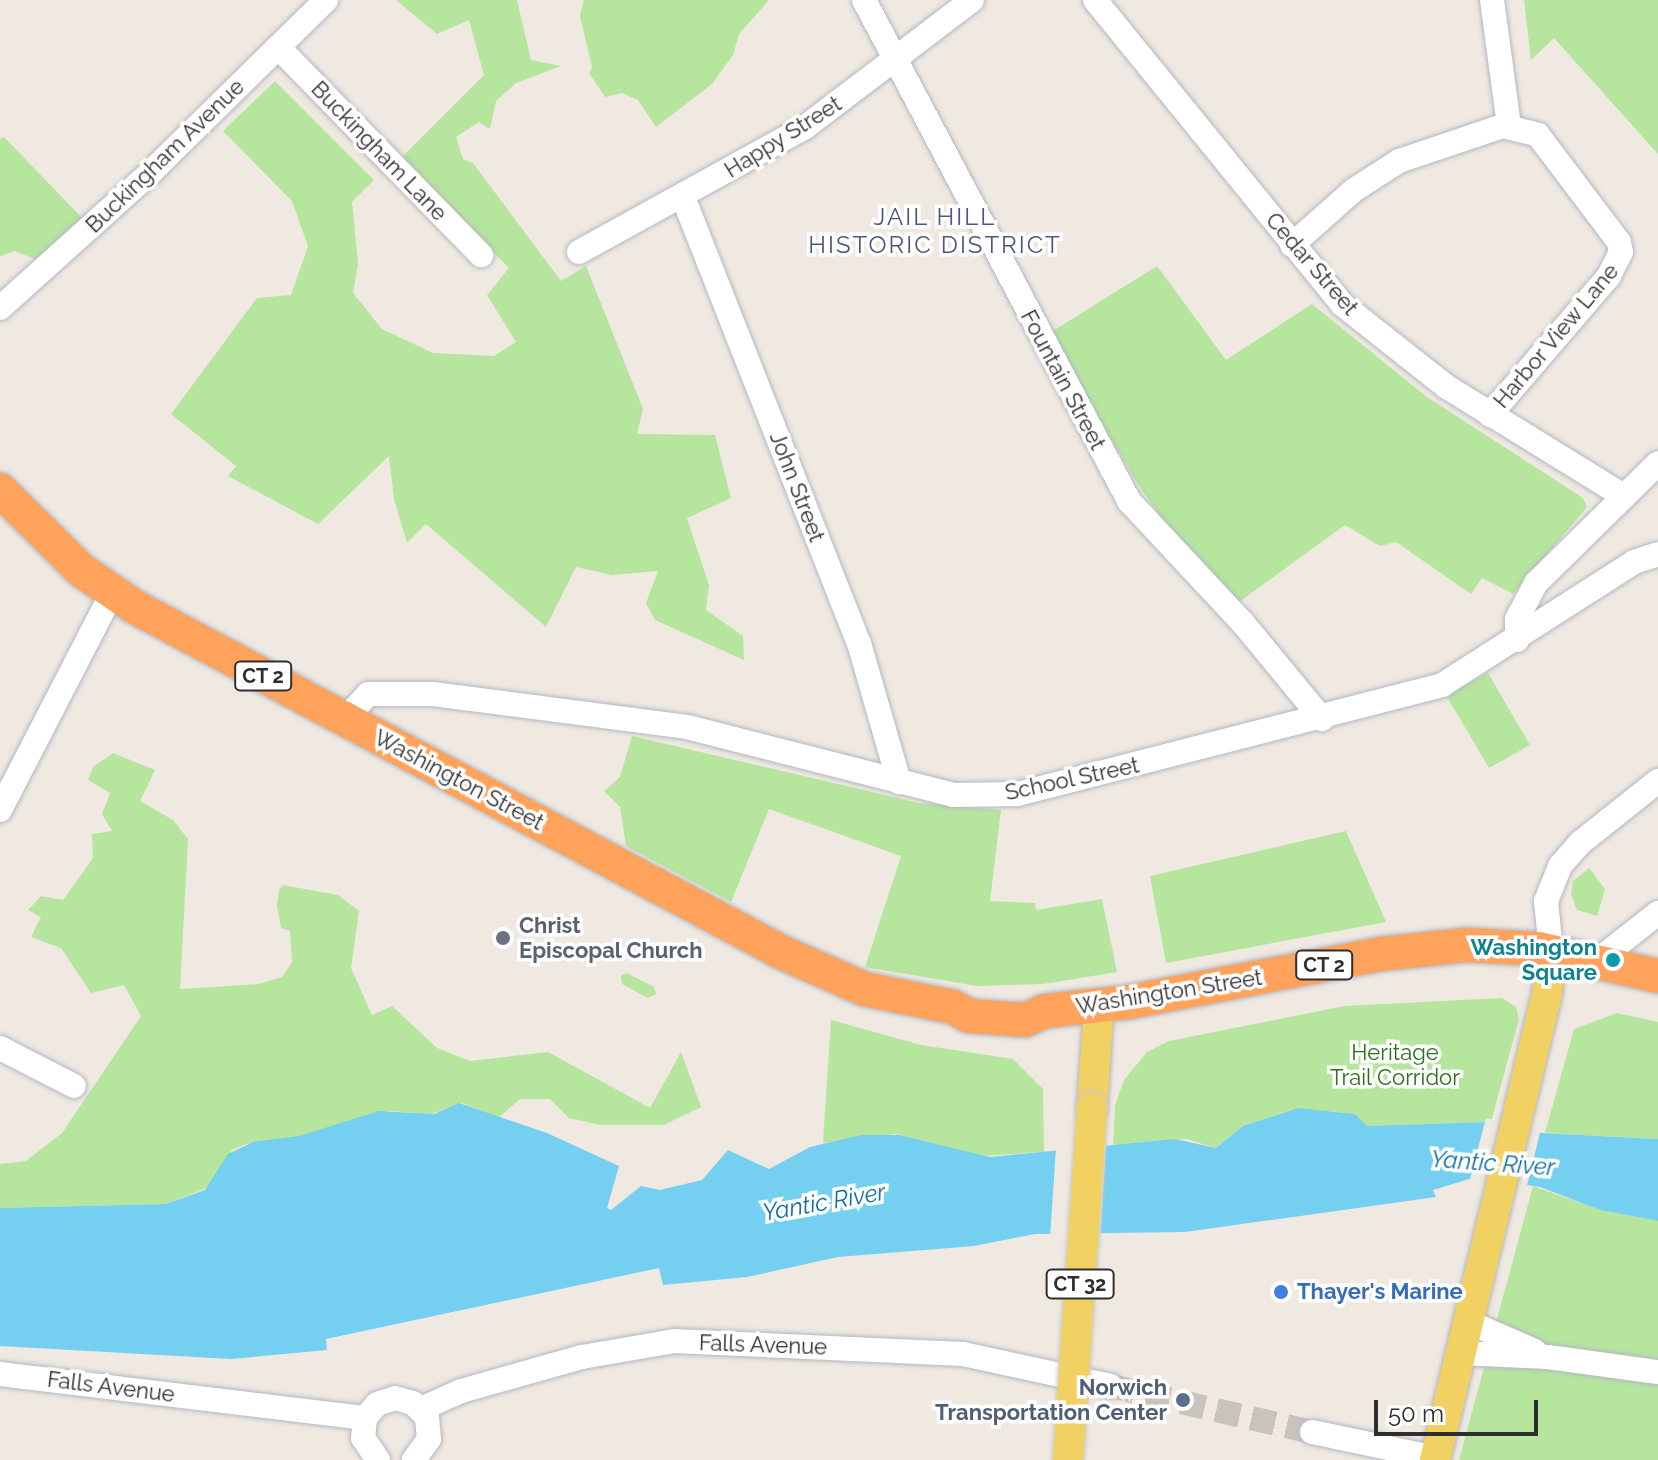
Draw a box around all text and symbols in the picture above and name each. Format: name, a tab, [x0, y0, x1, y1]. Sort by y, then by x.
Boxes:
street label: Buckingham Avenue	[80, 73, 250, 239]
street label: Buckingham Lane	[306, 76, 452, 226]
street label: Happy Street	[719, 90, 847, 184]
district label: JAIL HILL HISTORIC DISTRICT	[808, 203, 1062, 259]
street label: Cedar Street	[1260, 207, 1364, 321]
street label: Harbor View Lane	[1487, 258, 1625, 414]
street label: Fountain Street	[1015, 306, 1111, 454]
street label: John Street	[764, 428, 830, 546]
road number: CT 2	[233, 660, 293, 692]
street label: Washington Street	[370, 724, 548, 836]
street label: School Street	[1002, 752, 1142, 806]
place label: Christ Episcopal Church	[519, 912, 703, 964]
marker: Christ Episcopal Church	[494, 929, 512, 947]
place label: Washington Square	[1471, 934, 1597, 986]
road number: CT 2	[1294, 949, 1354, 981]
marker: Washington Square	[1604, 951, 1622, 969]
street label: Washington Street	[1074, 964, 1264, 1020]
park label: Heritage Trail Corridor	[1330, 1039, 1460, 1090]
water label: Yantic River	[1430, 1144, 1556, 1182]
water label: Yantic River	[760, 1177, 888, 1227]
road number: CT 32	[1044, 1268, 1116, 1300]
place label: Thayer's Marine	[1297, 1279, 1463, 1305]
marker: Thayer's Marine	[1272, 1283, 1290, 1301]
street label: Falls Avenue	[698, 1330, 828, 1360]
street label: Falls Avenue	[45, 1366, 177, 1408]
place label: Norwich Transportation Center	[935, 1374, 1167, 1426]
scale bar	[1378, 1384, 1542, 1434]
marker: Norwich Transportation Center	[1174, 1391, 1192, 1409]
text: 50 m	[1388, 1399, 1444, 1428]

